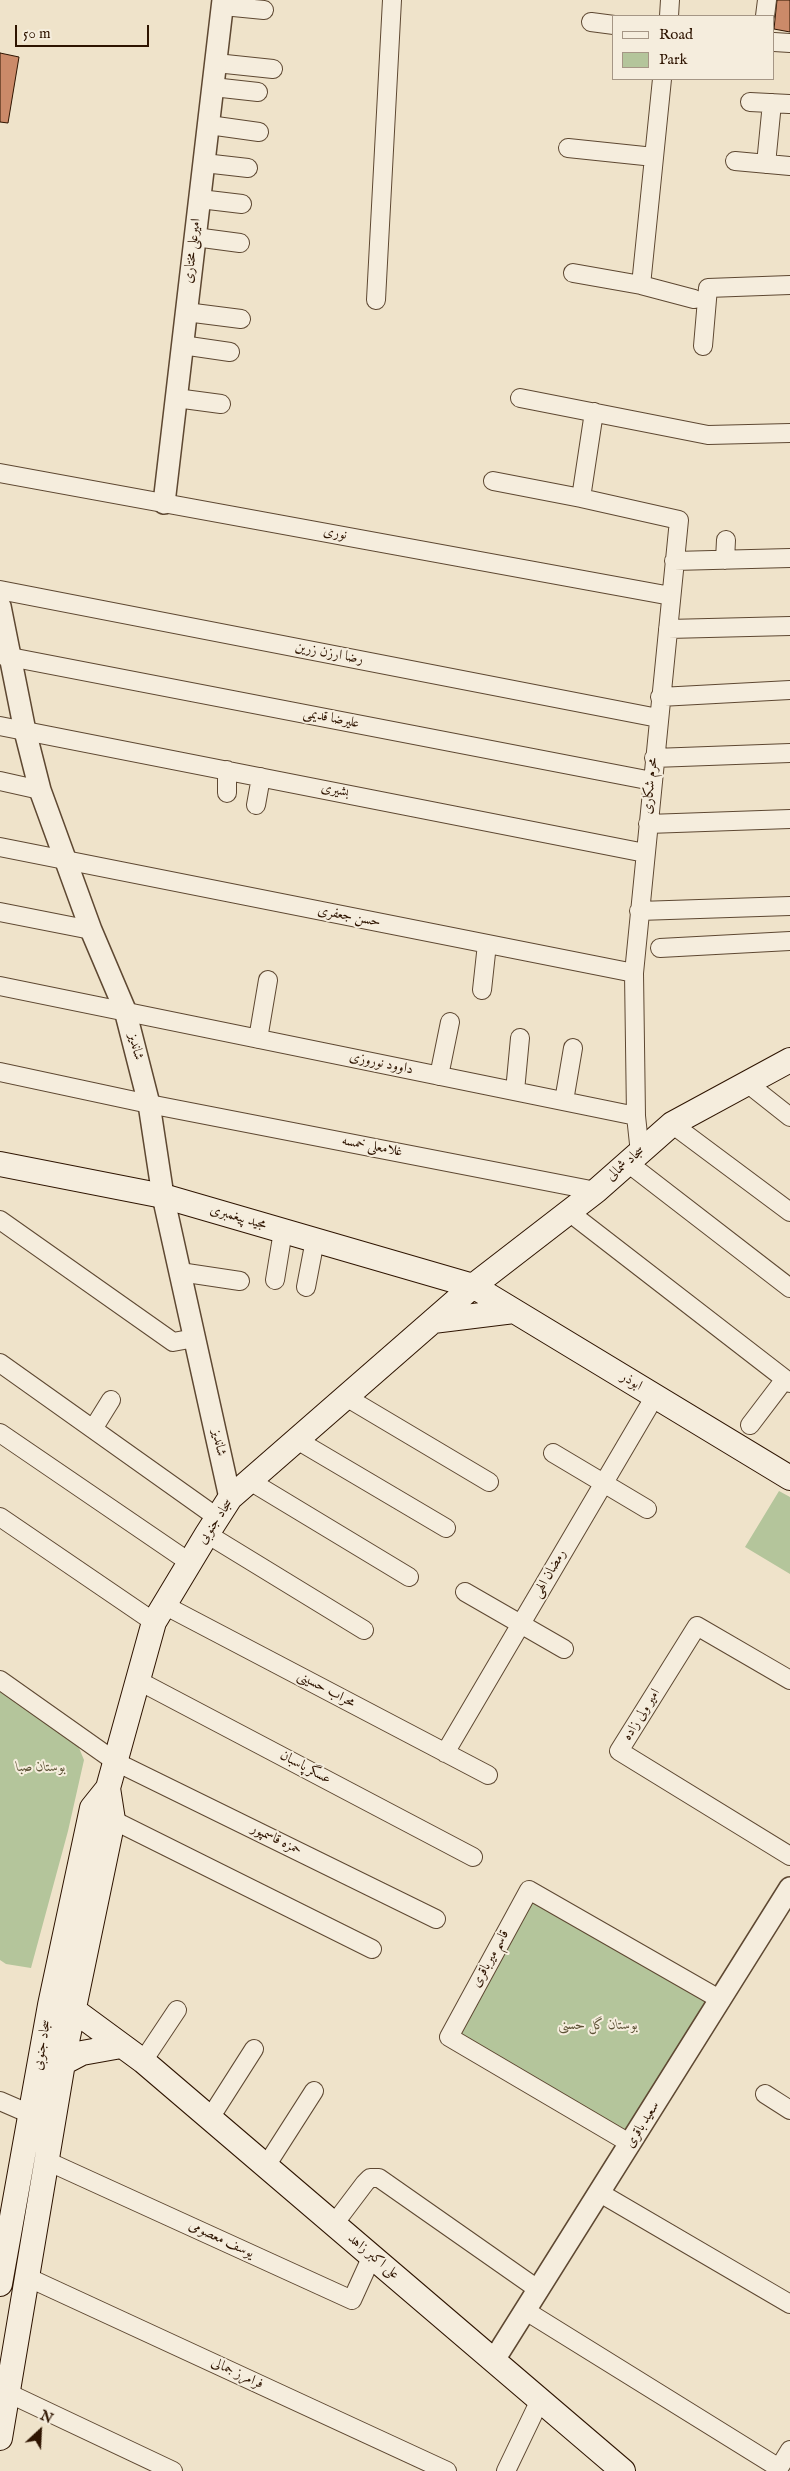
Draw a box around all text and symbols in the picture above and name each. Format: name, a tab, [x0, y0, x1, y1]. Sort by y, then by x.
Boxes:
scale bar	[18, 15, 151, 47]
legend	[612, 15, 775, 80]
text: 50 m	[23, 24, 51, 43]
text: Road	[659, 25, 693, 44]
text: Park	[659, 50, 688, 69]
street label: امیرعلی مختاری	[181, 218, 205, 284]
street label: نوری	[322, 524, 348, 544]
street label: رضا ارزن زرین	[293, 639, 365, 669]
street label: علیرضا قدیمی	[301, 705, 361, 733]
street label: محرم شکاری	[640, 757, 662, 815]
street label: بشیری	[319, 780, 351, 802]
street label: حسن جعفری	[316, 903, 382, 931]
street label: شاندیز	[124, 1032, 146, 1062]
street label: داوود نوروزی	[348, 1049, 414, 1079]
street label: غلامعلی خمسه	[340, 1133, 404, 1161]
street label: سجاد شمالی	[603, 1143, 649, 1185]
street label: مجید پیغمبری	[208, 1202, 268, 1234]
street label: ابوذر	[617, 1369, 645, 1395]
street label: شاندیز	[207, 1428, 229, 1458]
street label: سجاد جنوبی	[195, 1496, 237, 1548]
street label: رمضان الهی	[529, 1547, 571, 1601]
street label: محراب حسینی	[294, 1668, 358, 1712]
street label: امیر ولی زاده	[620, 1686, 664, 1744]
street label: عسگر پاسبان	[277, 1748, 333, 1788]
park label: بوستان صبا	[16, 1760, 66, 1776]
street label: حمزه قاسمپور	[248, 1821, 304, 1859]
street label: قاسم میرباقری	[468, 1927, 514, 1991]
street label: سجاد جنوبی	[30, 2018, 56, 2072]
park label: بوستان گل حسنی	[558, 2018, 638, 2034]
street label: سعید باقری	[622, 2099, 664, 2151]
street label: یوسف معصومی	[186, 2218, 256, 2262]
street label: علی اکبر زاهد	[344, 2231, 402, 2283]
street label: فرامرز جمالی	[208, 2355, 266, 2393]
north arrow	[15, 2406, 65, 2456]
text: N	[37, 2407, 56, 2428]

